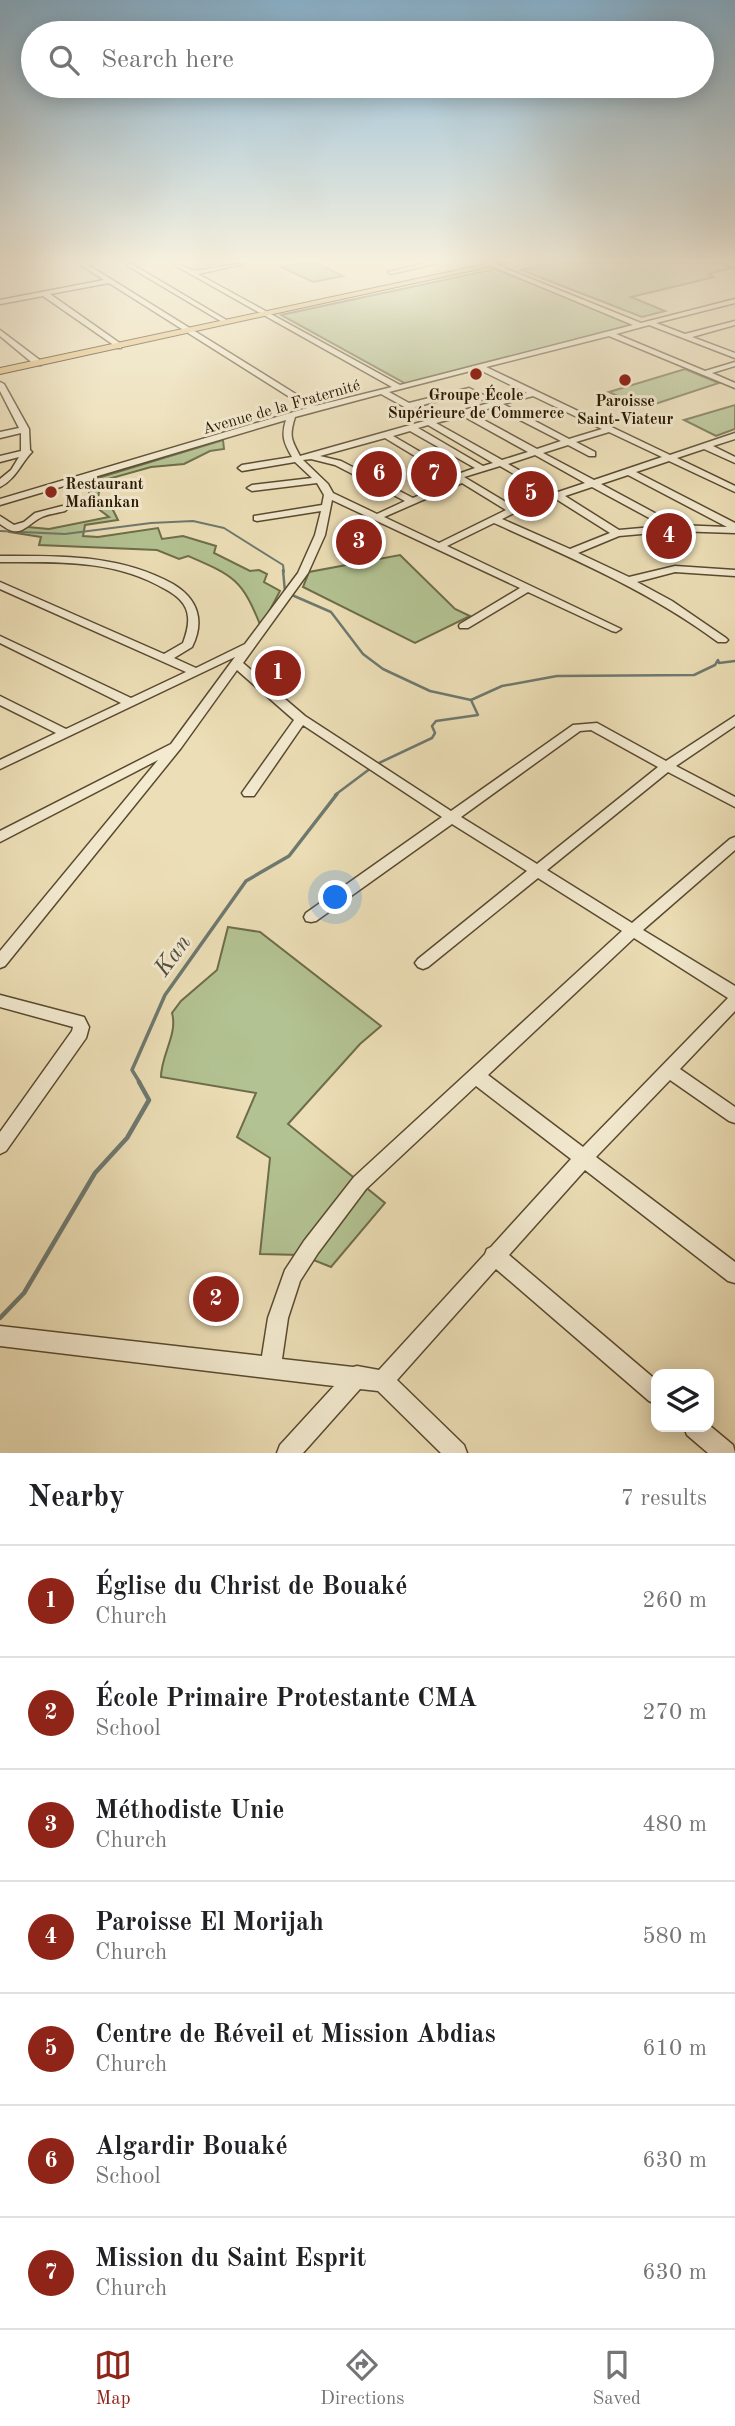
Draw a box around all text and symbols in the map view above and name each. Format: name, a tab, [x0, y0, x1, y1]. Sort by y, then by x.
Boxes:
search box	[21, 21, 714, 98]
icon: search	[45, 41, 83, 79]
text: Search here	[101, 47, 234, 73]
marker: Groupe École Supérieure de Commerce	[468, 366, 484, 382]
marker: Paroisse Saint-Viateur	[617, 372, 633, 388]
street label: Avenue de la Fraternité	[201, 378, 362, 438]
place label: Groupe École Supérieure de Commerce	[388, 384, 564, 422]
place label: Paroisse Saint-Viateur	[577, 394, 673, 428]
pin: 6	[356, 448, 402, 500]
pin: 7	[411, 448, 457, 500]
pin: 5	[508, 468, 554, 520]
place label: Restaurant Mafiankan	[65, 477, 144, 511]
marker: Restaurant Mafiankan	[43, 484, 59, 500]
pin: 4	[646, 510, 692, 562]
pin: 3	[336, 516, 382, 568]
pin: 1	[255, 647, 301, 699]
your location	[318, 880, 352, 914]
water label: Kan	[150, 931, 197, 982]
pin: 2	[193, 1273, 239, 1325]
map controls	[651, 1369, 714, 1432]
button: layers	[651, 1369, 714, 1432]
text: Nearby	[28, 1483, 125, 1513]
text: 7 results	[621, 1487, 707, 1510]
text: Église du Christ de Bouaké	[95, 1574, 407, 1600]
text: 1	[44, 1589, 58, 1612]
text: 260 m	[642, 1589, 707, 1612]
text: Church	[95, 1605, 167, 1628]
text: École Primaire Protestante CMA	[95, 1686, 477, 1712]
text: 2	[44, 1701, 58, 1724]
text: 270 m	[642, 1701, 707, 1724]
text: School	[95, 1717, 161, 1740]
text: Méthodiste Unie	[95, 1798, 285, 1824]
text: 3	[44, 1813, 58, 1836]
text: 480 m	[642, 1813, 707, 1836]
text: Church	[95, 1829, 167, 1852]
text: Paroisse El Morijah	[95, 1910, 324, 1936]
text: 4	[44, 1925, 58, 1948]
text: 580 m	[642, 1925, 707, 1948]
text: Church	[95, 1941, 167, 1964]
text: Centre de Réveil et Mission Abdias	[95, 2022, 496, 2048]
text: 5	[44, 2037, 58, 2060]
text: 610 m	[642, 2037, 707, 2060]
text: Church	[95, 2053, 167, 2076]
text: Algardir Bouaké	[95, 2134, 288, 2160]
text: 6	[44, 2149, 58, 2172]
text: 630 m	[642, 2149, 707, 2172]
text: School	[95, 2165, 161, 2188]
text: Mission du Saint Esprit	[95, 2246, 366, 2272]
text: 7	[44, 2261, 58, 2284]
text: 630 m	[642, 2261, 707, 2284]
text: Church	[95, 2277, 167, 2300]
tab: Map	[94, 2346, 132, 2411]
tab: Directions	[320, 2346, 405, 2411]
tab: Saved	[593, 2346, 641, 2411]

